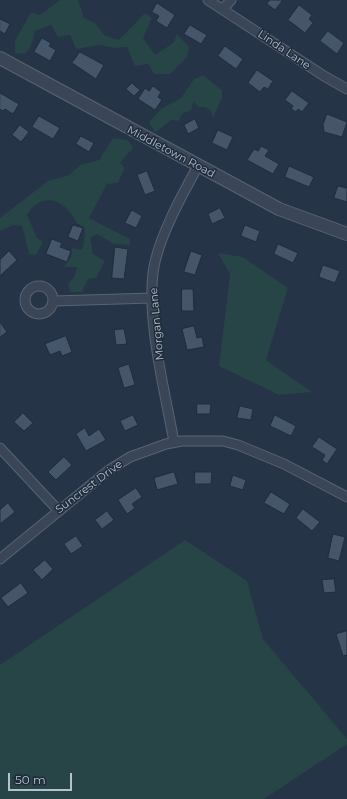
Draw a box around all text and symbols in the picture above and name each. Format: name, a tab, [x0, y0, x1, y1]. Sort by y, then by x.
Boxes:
street label: Linda Lane	[255, 28, 313, 72]
street label: Middletown Road	[125, 123, 217, 181]
street label: Morgan Lane	[147, 287, 167, 361]
street label: Suncrest Drive	[53, 458, 125, 516]
scale bar	[10, 765, 74, 791]
text: 50 m	[15, 772, 46, 787]

